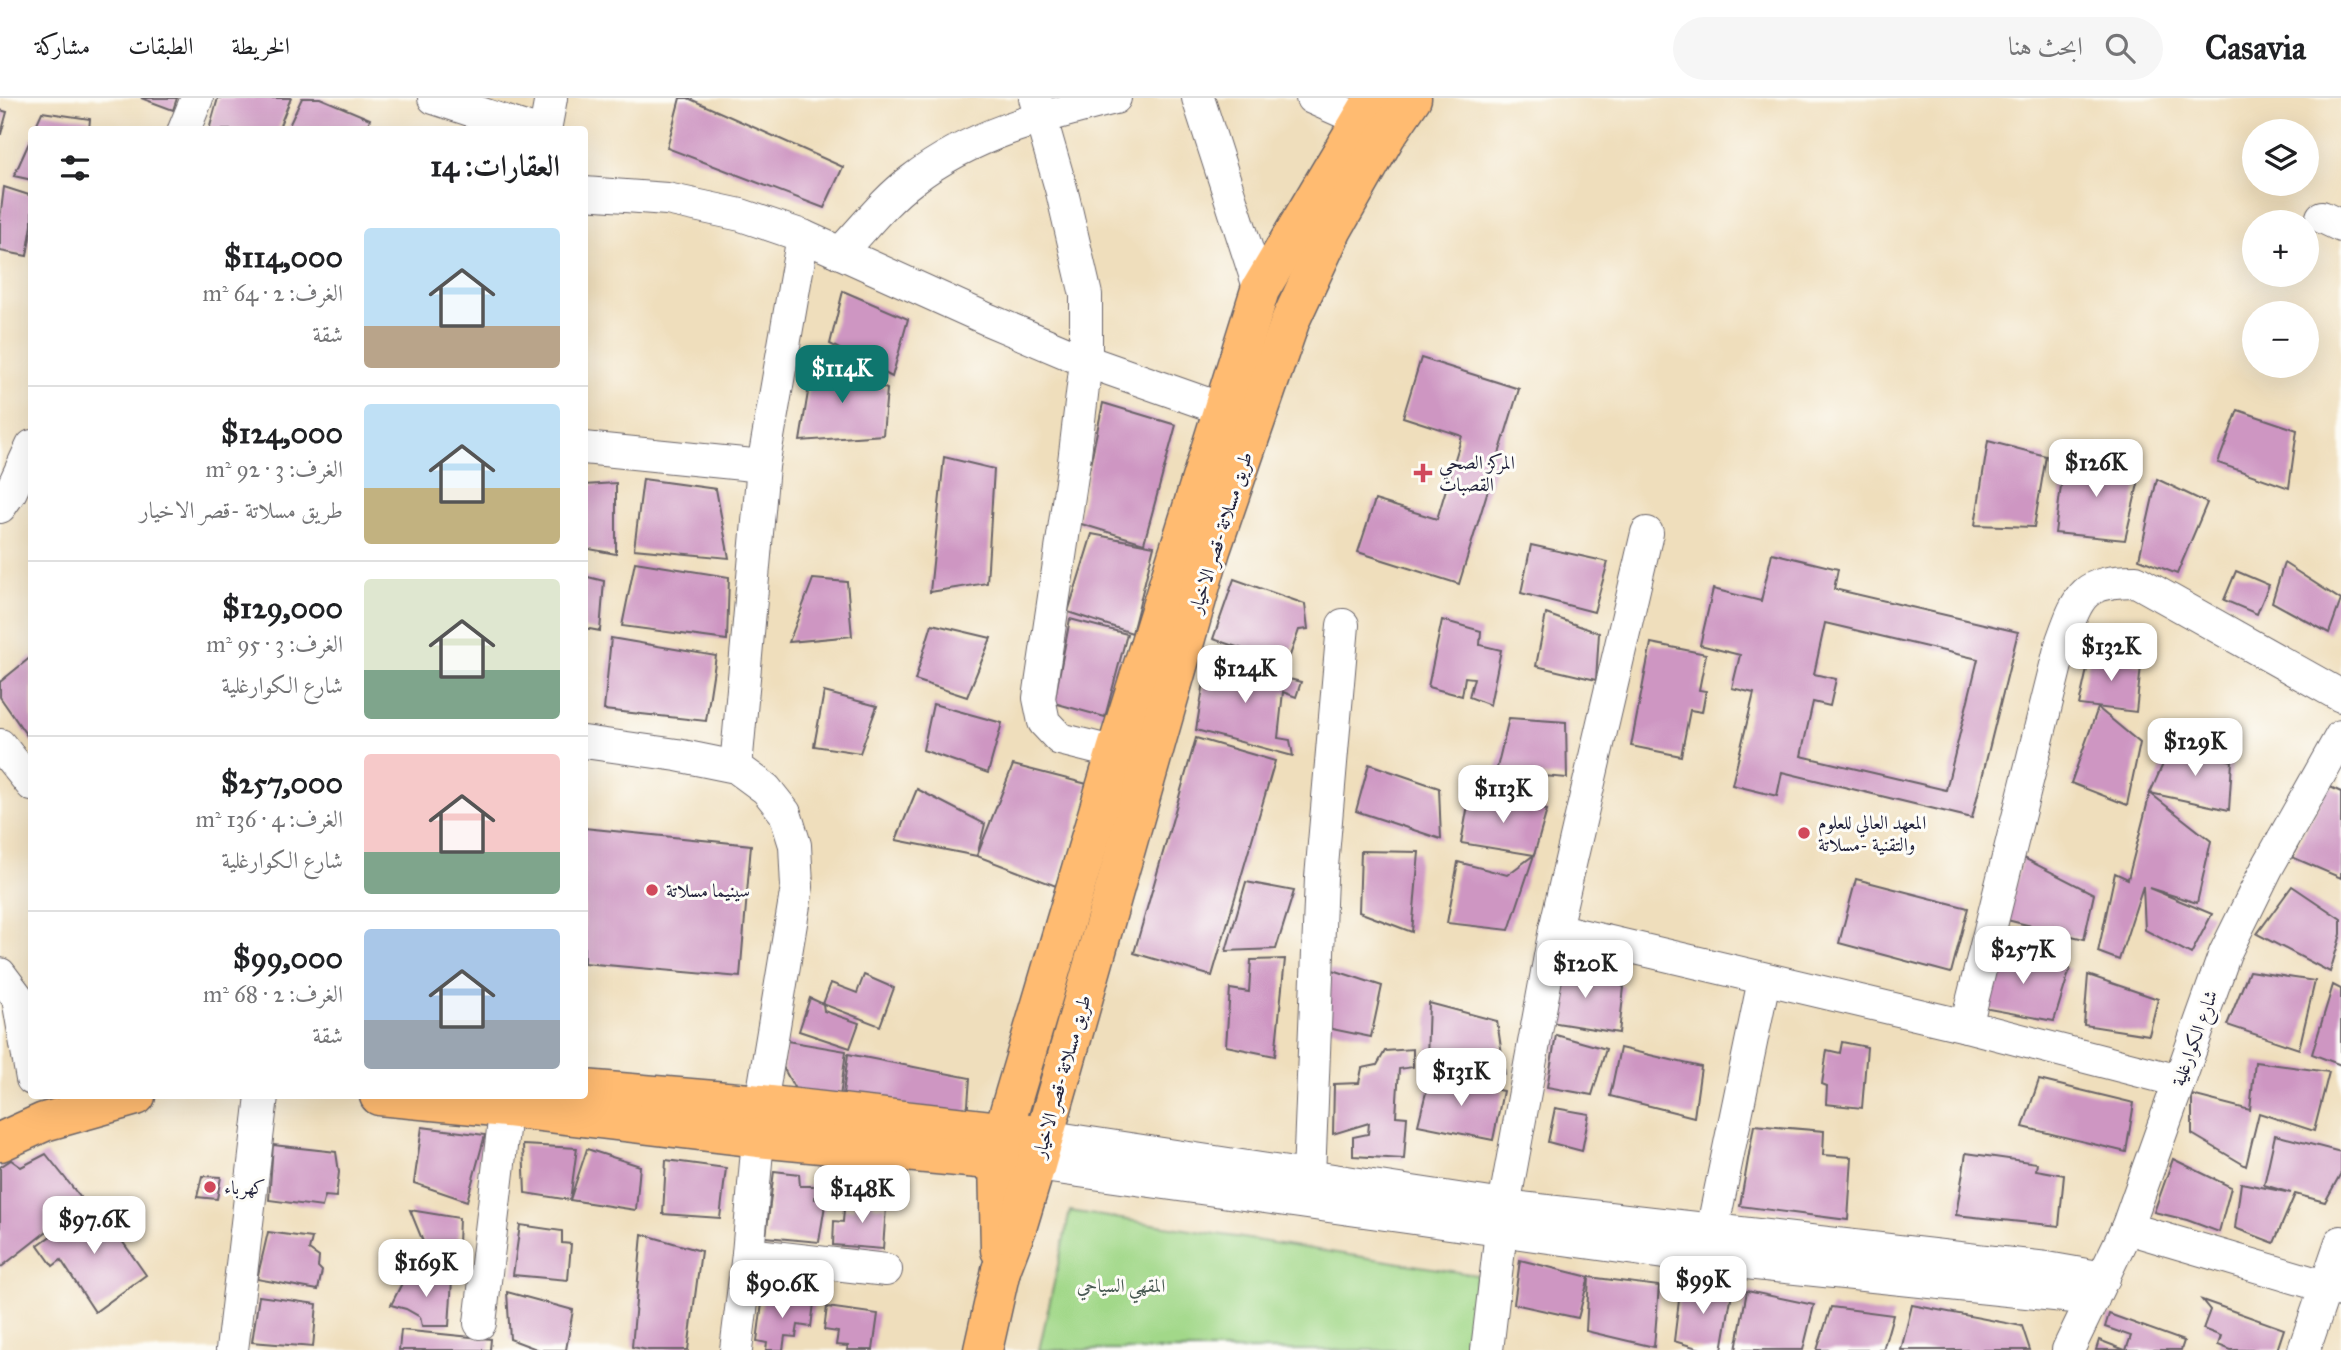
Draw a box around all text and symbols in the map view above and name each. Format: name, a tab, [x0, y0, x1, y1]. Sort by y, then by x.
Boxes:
search box	[1673, 17, 2163, 80]
text: Casavia	[2205, 28, 2306, 68]
icon: search	[2101, 29, 2139, 67]
text: ابحث هنا	[2008, 30, 2083, 62]
text: مشاركة	[35, 31, 90, 61]
text: الطبقات	[128, 31, 194, 61]
text: الخريطة	[232, 31, 290, 61]
map controls	[2242, 119, 2319, 378]
button: layers	[2242, 119, 2319, 196]
text: العقارات: 14	[430, 148, 560, 184]
icon: filters	[56, 149, 94, 187]
button: +	[2242, 210, 2319, 287]
text: $114,000	[224, 239, 343, 275]
icon: home	[420, 256, 504, 340]
text: الغرف: 2 · 64 m²	[202, 279, 343, 307]
button: −	[2242, 301, 2319, 378]
text: شقة	[313, 320, 343, 348]
pin: $114K	[793, 345, 891, 405]
text: $114K	[811, 354, 873, 382]
text: $124,000	[221, 415, 343, 451]
icon: home	[420, 432, 504, 516]
pin: $126K	[2047, 440, 2145, 499]
text: $126K	[2065, 448, 2127, 476]
street label: طريق مسلاتة -قصر الاخيار	[1183, 449, 1258, 618]
place label: المركز الصحي القصبات	[1439, 451, 1515, 496]
text: الغرف: 3 · 92 m²	[206, 455, 343, 483]
marker: المركز الصحي القصبات	[1413, 463, 1433, 483]
text: طريق مسلاتة -قصر الاخيار	[140, 496, 343, 524]
text: $129,000	[222, 590, 343, 626]
icon: home	[420, 607, 504, 691]
pin: $132K	[2062, 624, 2160, 683]
text: الغرف: 3 · 95 m²	[206, 630, 343, 658]
text: $132K	[2081, 632, 2141, 660]
pin: $124K	[1196, 646, 1294, 705]
text: $124K	[1213, 654, 1277, 682]
text: شارع الكوارغلية	[221, 671, 343, 699]
pin: $129K	[2146, 718, 2244, 778]
text: $129K	[2164, 727, 2226, 755]
text: $257,000	[221, 765, 343, 801]
pin: $113K	[1454, 766, 1552, 825]
text: $113K	[1474, 774, 1532, 802]
icon: home	[420, 782, 504, 866]
text: الغرف: 4 · 136 m²	[196, 805, 343, 833]
place label: المعهد العالي للعلوم والتقنية -مسلاتة	[1818, 811, 1926, 856]
marker: المعهد العالي للعلوم والتقنية -مسلاتة	[1796, 825, 1812, 841]
text: شارع الكوارغلية	[221, 846, 343, 874]
place label: سينيما مسلاتة	[666, 879, 750, 902]
marker: سينيما مسلاتة	[644, 882, 660, 898]
pin: $257K	[1974, 926, 2072, 986]
text: $257K	[1991, 935, 2055, 963]
text: $99,000	[233, 940, 343, 976]
pin: $120K	[1536, 940, 1634, 1000]
text: $120K	[1553, 949, 1617, 977]
icon: home	[420, 957, 504, 1041]
text: الغرف: 2 · 68 m²	[203, 980, 343, 1008]
street label: شارع الكوارغلية	[2166, 987, 2226, 1091]
street label: طريق مسلاتة -قصر الاخيار	[1027, 992, 1097, 1162]
text: شقة	[313, 1021, 343, 1049]
pin: $131K	[1412, 1048, 1510, 1108]
text: $131K	[1432, 1057, 1490, 1085]
pin: $148K	[813, 1166, 911, 1225]
text: $148K	[830, 1174, 894, 1202]
place label: كهرباء	[224, 1176, 266, 1200]
marker: كهرباء	[202, 1179, 218, 1195]
pin: $97.6K	[37, 1196, 151, 1256]
text: $97.6K	[58, 1205, 130, 1233]
pin: $169K	[377, 1240, 475, 1299]
text: $169K	[394, 1248, 458, 1276]
pin: $99K	[1662, 1256, 1744, 1316]
pin: $90.6K	[725, 1260, 839, 1320]
text: $99K	[1676, 1265, 1730, 1293]
text: $90.6K	[746, 1269, 818, 1297]
park label: المقهي السياحي	[1077, 1274, 1165, 1304]

